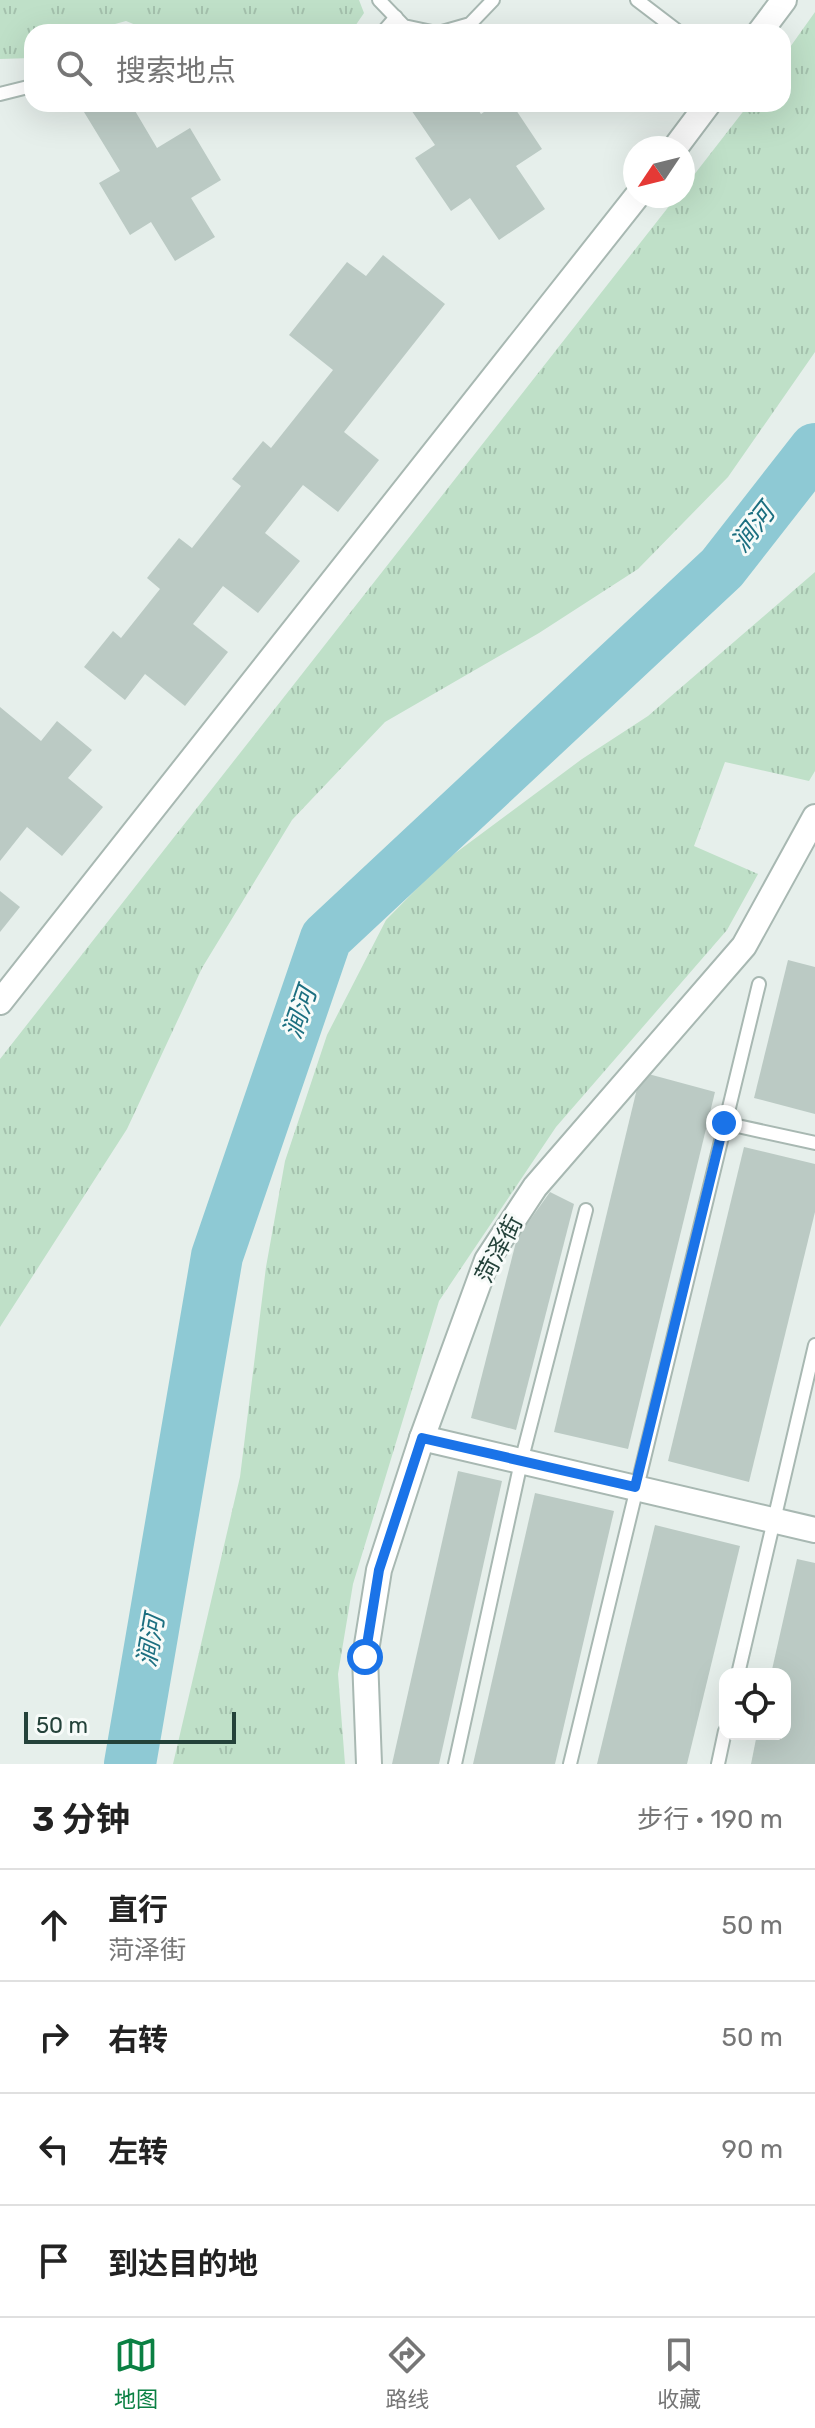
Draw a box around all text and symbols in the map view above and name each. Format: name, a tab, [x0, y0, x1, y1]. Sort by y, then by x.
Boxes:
search box	[24, 24, 791, 112]
icon: search	[52, 46, 96, 90]
text: 搜索地点	[116, 53, 236, 89]
north arrow	[623, 136, 695, 208]
water label: 涧河	[725, 494, 784, 558]
water label: 涧河	[277, 979, 325, 1043]
route end	[706, 1105, 742, 1141]
street label: 菏泽街	[470, 1211, 528, 1287]
water label: 涧河	[131, 1608, 172, 1669]
route start	[347, 1639, 383, 1675]
map controls	[719, 1668, 791, 1740]
button: locate	[719, 1668, 791, 1740]
scale bar	[24, 1708, 236, 1744]
text: 50 m	[36, 1712, 88, 1739]
text: 3 分钟	[32, 1799, 130, 1840]
text: 步行 · 190 m	[637, 1804, 783, 1835]
text: 直行	[108, 1892, 168, 1928]
icon: ahead	[32, 1903, 76, 1947]
text: 50 m	[722, 1910, 783, 1941]
text: 菏泽街	[108, 1935, 186, 1966]
icon: right	[32, 2015, 76, 2059]
text: 右转	[108, 2022, 168, 2058]
text: 50 m	[722, 2022, 783, 2053]
icon: left	[32, 2127, 76, 2171]
text: 左转	[108, 2134, 168, 2170]
text: 90 m	[722, 2134, 783, 2165]
icon: arrive	[32, 2239, 76, 2283]
text: 到达目的地	[108, 2246, 258, 2282]
tab: 地图	[114, 2333, 158, 2413]
tab: 路线	[385, 2333, 429, 2413]
tab: 收藏	[657, 2333, 701, 2413]

